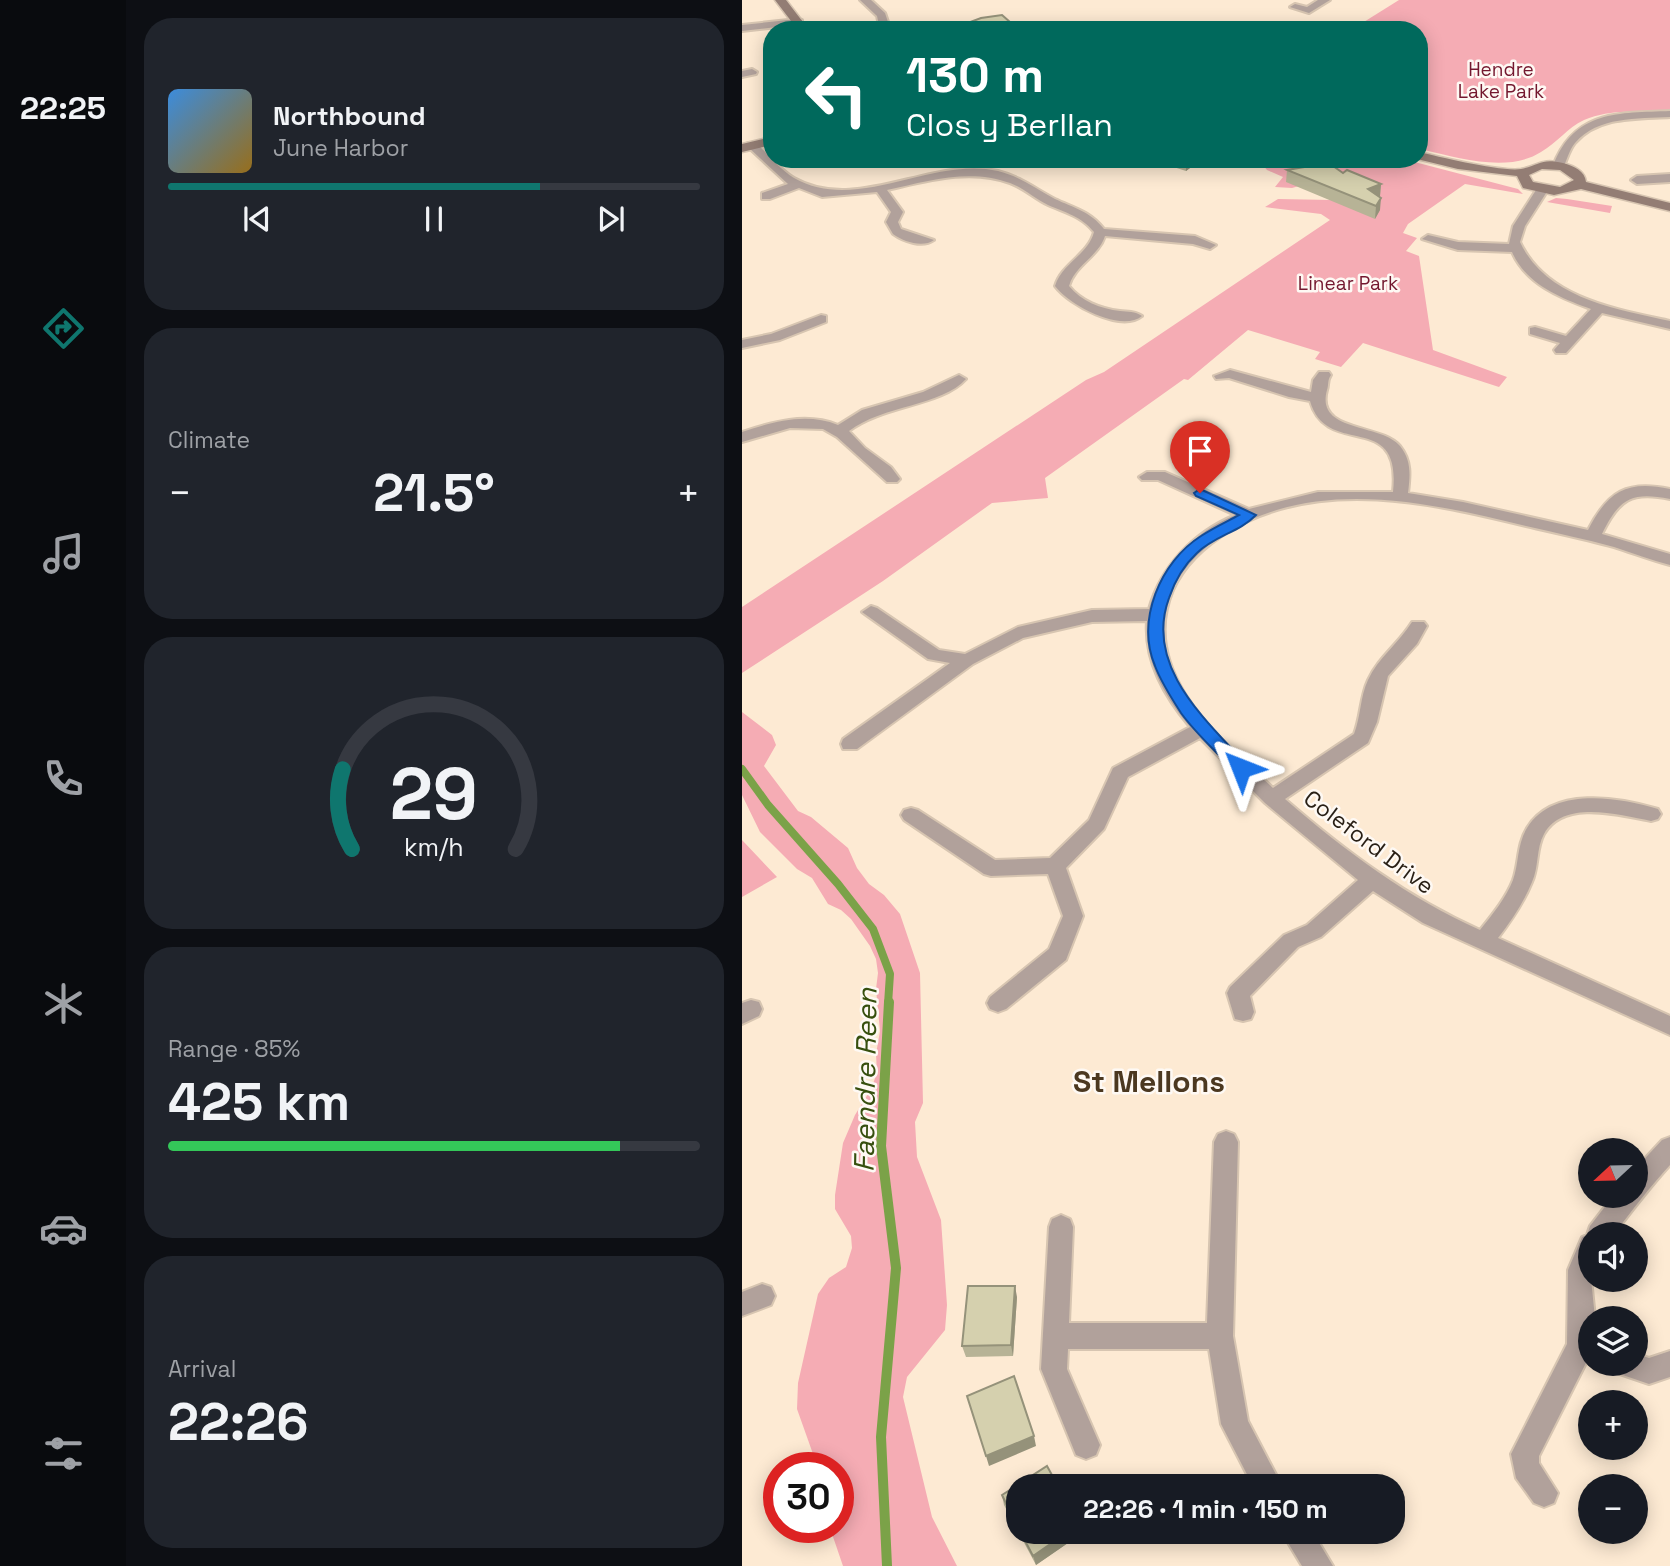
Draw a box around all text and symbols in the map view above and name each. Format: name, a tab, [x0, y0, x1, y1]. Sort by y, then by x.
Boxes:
text: 130 m	[906, 44, 1044, 106]
icon: left	[791, 49, 882, 140]
park label: Hendre Lake Park	[1458, 57, 1544, 104]
text: 22:25	[20, 88, 106, 128]
text: Northbound	[273, 99, 426, 133]
text: Clos y Berllan	[906, 105, 1113, 145]
text: June Harbor	[273, 133, 408, 163]
icon: previous	[238, 200, 276, 238]
icon: pause	[415, 200, 453, 238]
icon: next	[592, 200, 630, 238]
park label: Linear Park	[1298, 271, 1398, 296]
icon: directions	[39, 304, 88, 353]
pin	[1170, 421, 1230, 493]
text: Climate	[168, 425, 250, 455]
icon: arrive	[1181, 432, 1219, 470]
text: 21.5°	[373, 460, 495, 526]
text: −	[168, 469, 192, 517]
text: +	[676, 469, 700, 517]
icon: music	[39, 529, 88, 578]
position arrow	[1204, 731, 1278, 805]
text: 29	[390, 747, 478, 840]
icon: phone	[39, 754, 88, 803]
street label: Coleford Drive	[1298, 783, 1440, 901]
text: km/h	[404, 831, 464, 863]
icon: climate	[39, 979, 88, 1028]
water label: Faendre Reen	[845, 987, 885, 1172]
text: Range · 85%	[168, 1034, 300, 1064]
district label: St Mellons	[1073, 1062, 1225, 1101]
text: 425 km	[168, 1069, 350, 1135]
north arrow	[1578, 1138, 1648, 1208]
map controls	[1578, 1138, 1648, 1544]
icon: car	[39, 1204, 88, 1253]
button: sound	[1578, 1222, 1648, 1292]
button: layers	[1578, 1306, 1648, 1376]
text: Arrival	[168, 1354, 236, 1384]
text: 22:26	[168, 1389, 308, 1455]
button: +	[1578, 1390, 1648, 1460]
icon: filters	[39, 1429, 88, 1478]
speed limit sign: 30	[763, 1452, 854, 1543]
button: −	[1578, 1474, 1648, 1544]
text: 22:26 · 1 min · 150 m	[1083, 1492, 1328, 1526]

